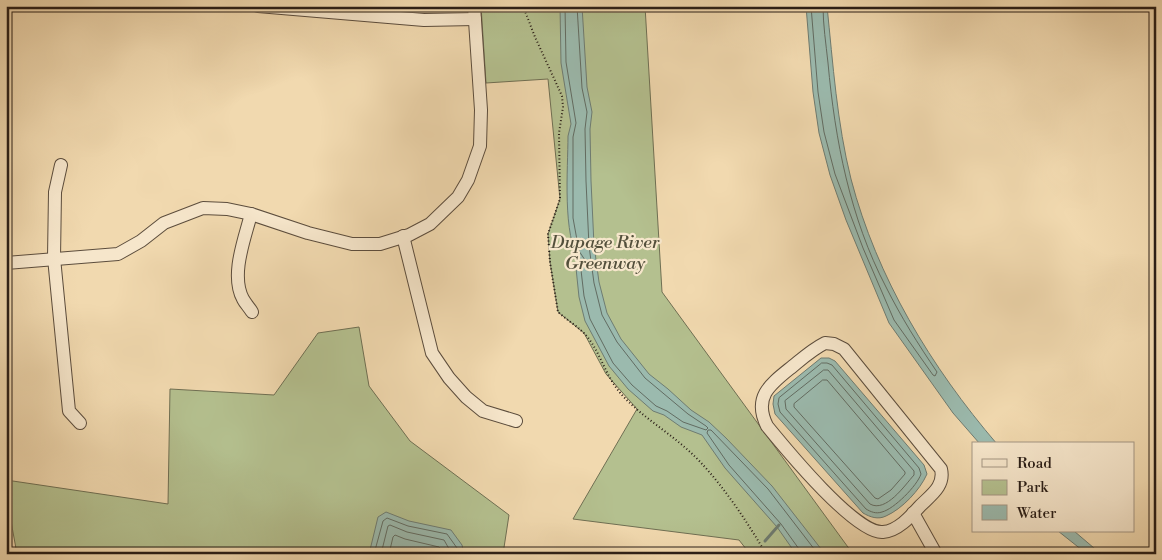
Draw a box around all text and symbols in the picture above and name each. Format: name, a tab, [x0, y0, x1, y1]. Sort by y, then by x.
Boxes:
park label: Dupage River Greenway	[550, 231, 660, 275]
legend	[972, 442, 1134, 532]
text: Road	[1017, 454, 1052, 473]
text: Park	[1017, 478, 1049, 497]
text: Water	[1016, 504, 1057, 523]

